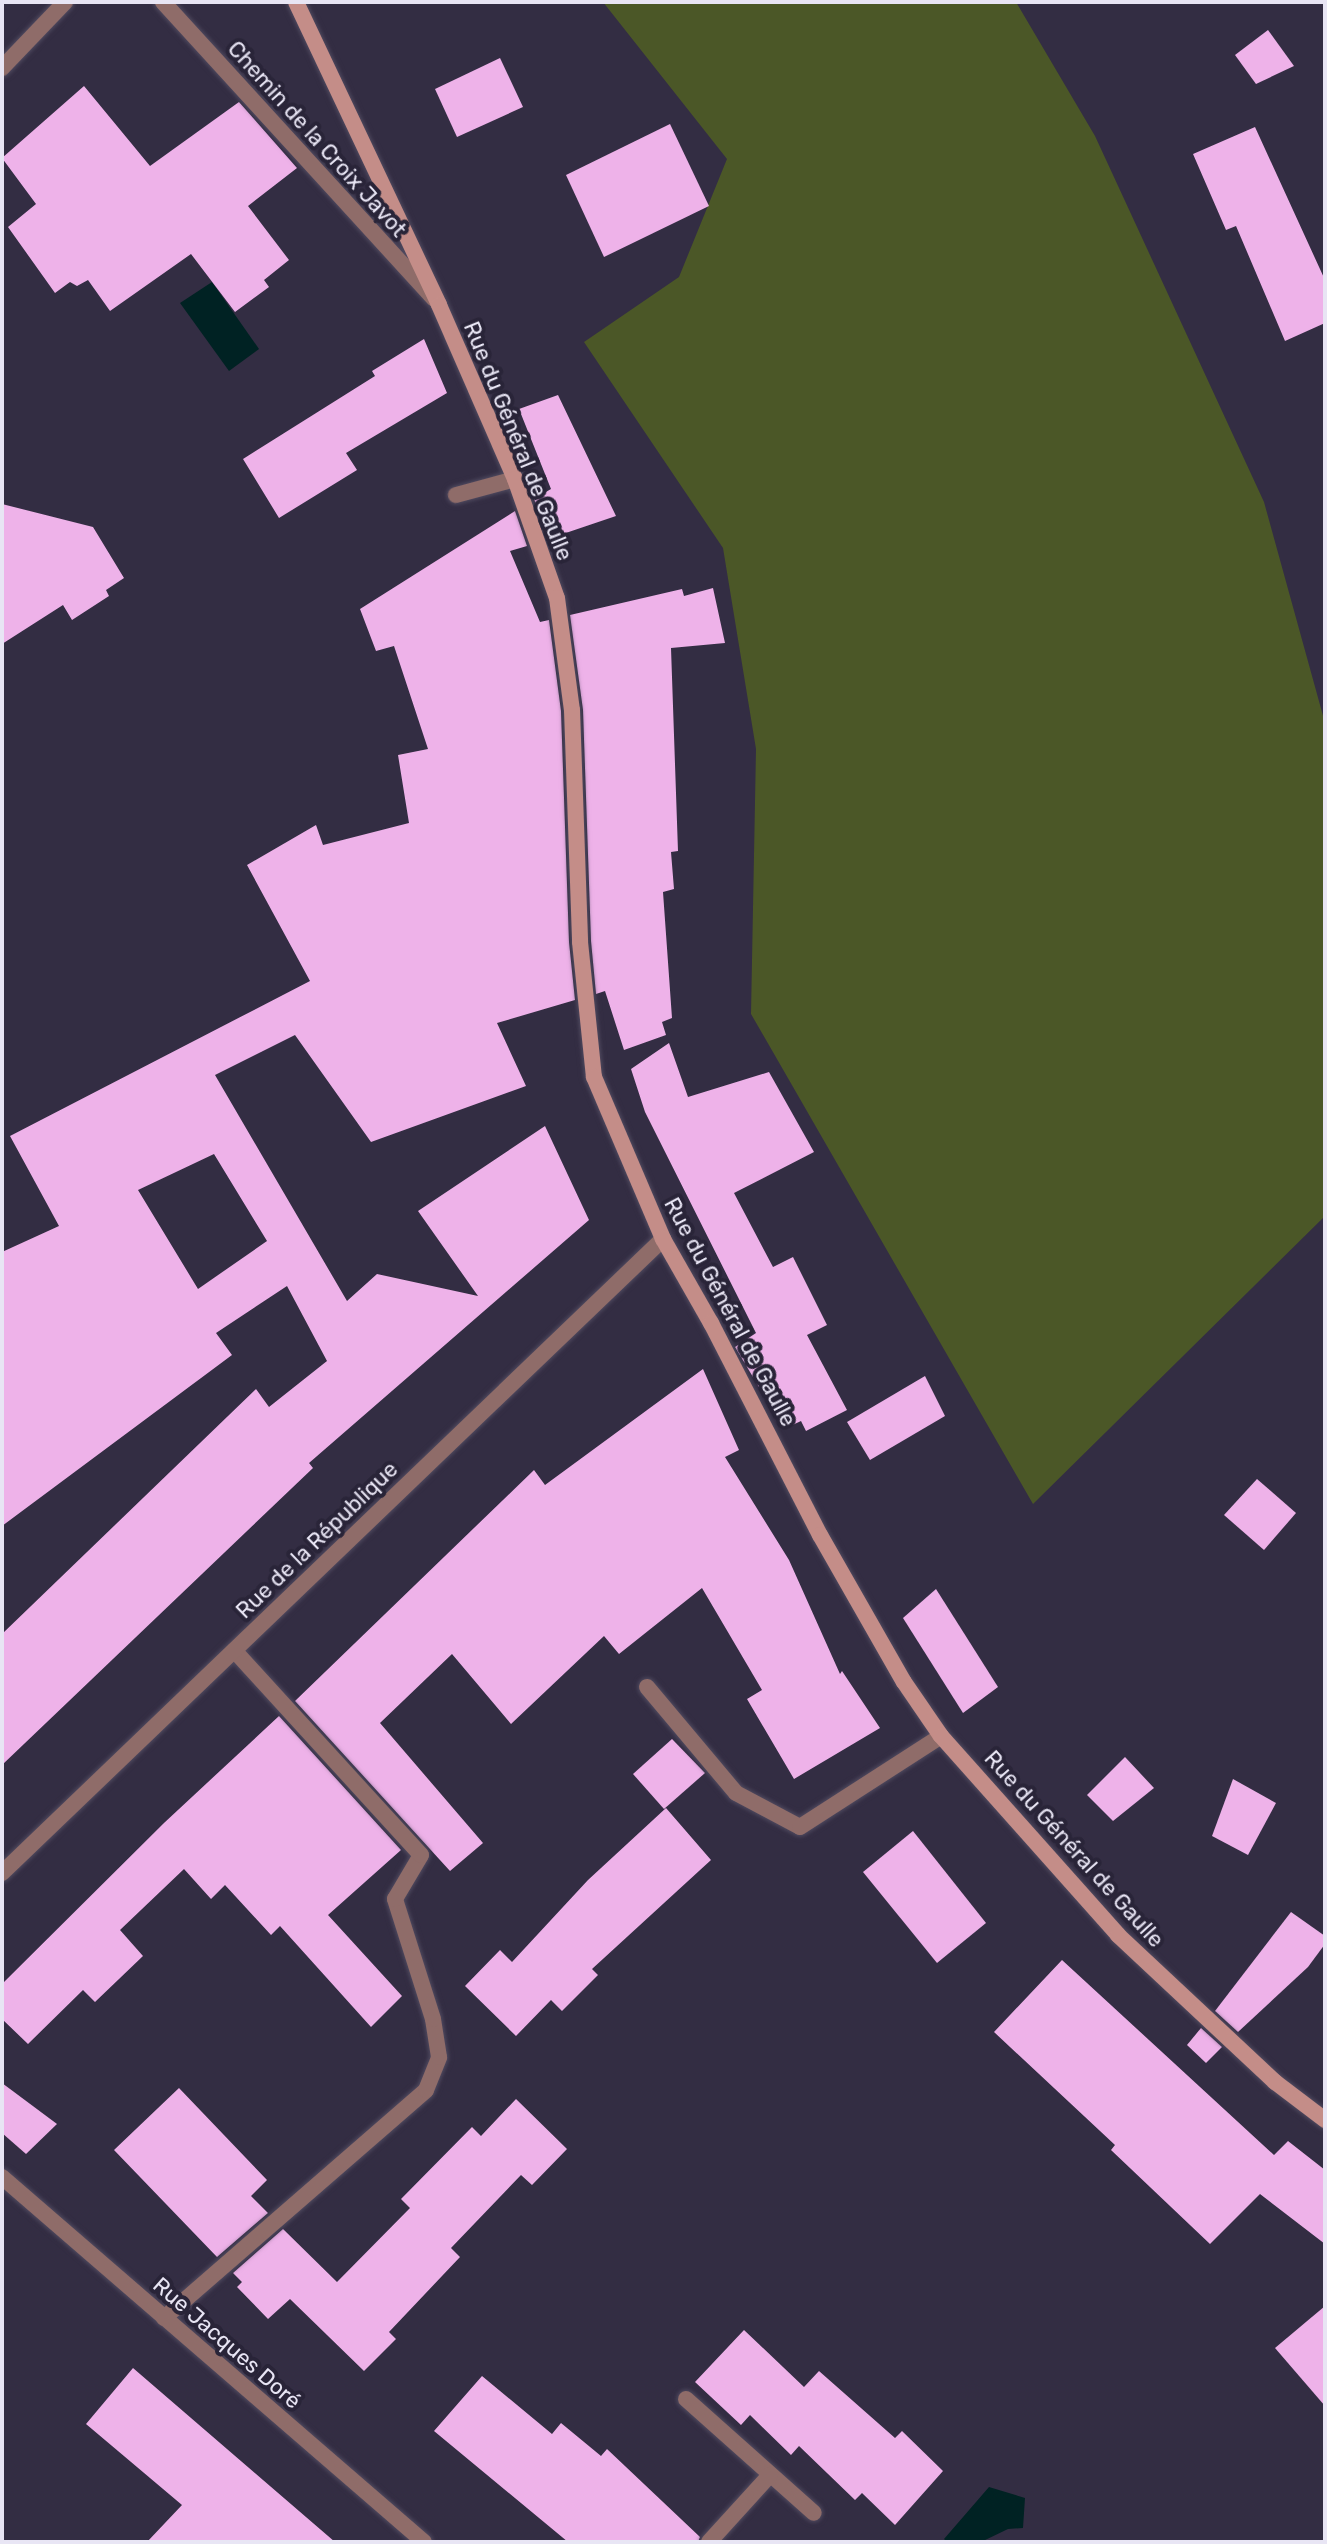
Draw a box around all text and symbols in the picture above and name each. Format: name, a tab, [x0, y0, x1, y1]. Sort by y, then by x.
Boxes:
street label: Chemin de la Croix Javot	[222, 36, 412, 242]
street label: Rue du Général de Gaulle	[458, 318, 578, 564]
street label: Rue du Général de Gaulle	[658, 1193, 802, 1431]
street label: Rue de la République	[231, 1456, 403, 1624]
street label: Rue du Général de Gaulle	[979, 1745, 1169, 1953]
street label: Rue Jacques Doré	[148, 2272, 306, 2414]

